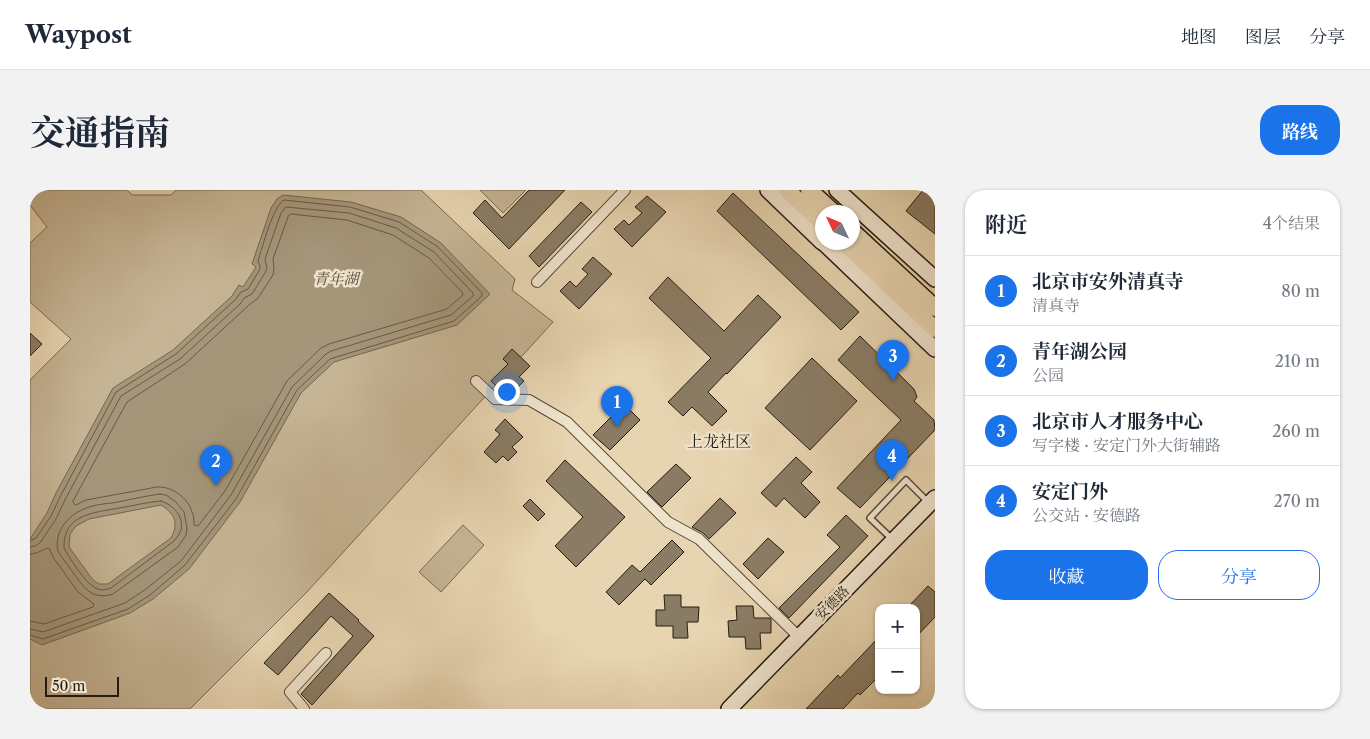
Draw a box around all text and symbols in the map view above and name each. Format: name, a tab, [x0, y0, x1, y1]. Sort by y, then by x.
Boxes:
text: Waypost	[25, 20, 132, 49]
text: 地图	[1181, 26, 1217, 48]
text: 图层	[1245, 26, 1281, 48]
text: 分享	[1309, 26, 1345, 48]
button: 路线	[1260, 105, 1340, 155]
text: 交通指南	[30, 111, 170, 154]
north arrow	[815, 205, 860, 250]
text: 附近	[985, 212, 1027, 237]
text: 4个结果	[1263, 213, 1320, 233]
water label: 青年湖	[313, 269, 361, 288]
text: 北京市安外清真寺	[1032, 270, 1184, 293]
text: 1	[997, 281, 1005, 301]
text: 80 m	[1281, 281, 1320, 301]
text: 清真寺	[1032, 295, 1080, 315]
pin: 3	[877, 340, 909, 381]
text: 青年湖公园	[1032, 340, 1127, 363]
text: 2	[996, 351, 1006, 371]
text: 210 m	[1275, 351, 1320, 371]
text: 公园	[1032, 365, 1064, 385]
your location	[494, 379, 520, 405]
pin: 1	[601, 386, 633, 427]
text: 北京市人才服务中心	[1032, 410, 1203, 433]
text: 3	[996, 421, 1006, 441]
text: 260 m	[1272, 421, 1320, 441]
district label: 上龙社区	[687, 431, 751, 451]
text: 写字楼 · 安定门外大街辅路	[1032, 435, 1221, 455]
pin: 4	[876, 440, 908, 481]
pin: 2	[200, 445, 232, 486]
text: 安定门外	[1032, 480, 1108, 503]
text: 4	[996, 491, 1006, 511]
text: 270 m	[1274, 491, 1320, 511]
text: 公交站 · 安德路	[1032, 505, 1141, 525]
button: 收藏	[985, 550, 1148, 600]
button: 分享	[1158, 550, 1320, 600]
street label: 安德路	[811, 582, 853, 624]
map controls	[875, 604, 920, 694]
button: +	[875, 604, 920, 649]
button: −	[875, 649, 920, 694]
scale bar	[45, 674, 119, 697]
text: 50 m	[52, 677, 85, 695]

